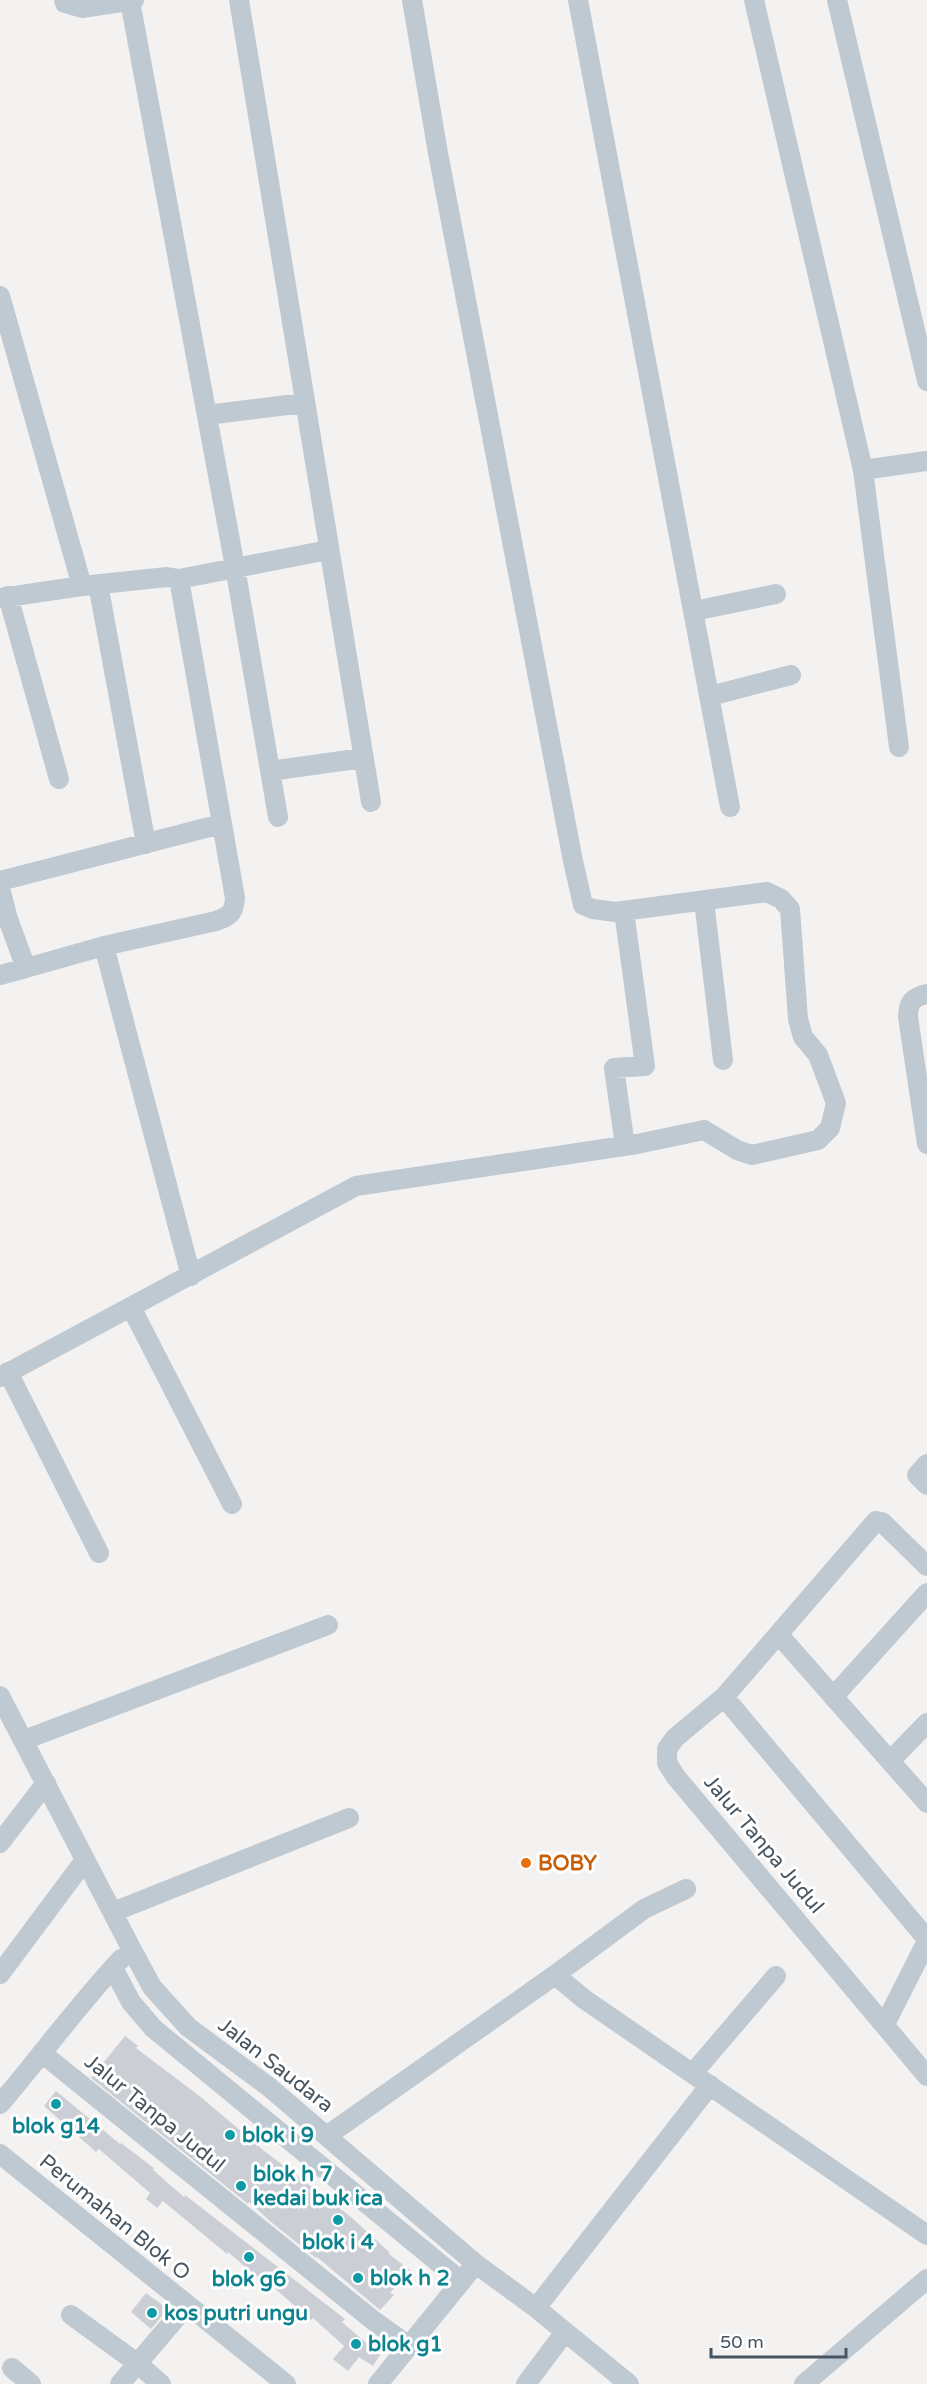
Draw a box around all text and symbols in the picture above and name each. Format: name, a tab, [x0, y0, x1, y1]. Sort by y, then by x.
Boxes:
street label: Jalur Tanpa Judul	[698, 1770, 829, 1919]
place label: BOBY	[538, 1851, 598, 1876]
marker: BOBY	[519, 1856, 533, 1870]
street label: Jalan Saudara	[213, 2013, 338, 2118]
street label: Jalur Tanpa Judul	[80, 2049, 230, 2178]
marker: blok g14	[49, 2097, 63, 2111]
place label: blok g14	[12, 2114, 100, 2139]
place label: blok i 9	[242, 2123, 314, 2148]
marker: blok i 9	[223, 2128, 237, 2142]
street label: Perumahan Blok O	[34, 2149, 195, 2286]
place label: blok h 7 kedai buk ica	[253, 2162, 383, 2211]
marker: blok h 7 kedai buk ica	[234, 2179, 248, 2193]
marker: blok i 4	[331, 2213, 345, 2227]
place label: blok i 4	[302, 2230, 374, 2255]
marker: blok g6	[242, 2250, 256, 2264]
place label: blok h 2	[370, 2266, 450, 2291]
place label: blok g6	[212, 2267, 286, 2292]
marker: blok h 2	[351, 2271, 365, 2285]
place label: kos putri ungu	[164, 2301, 308, 2326]
marker: kos putri ungu	[145, 2306, 159, 2320]
scale bar	[711, 2321, 846, 2359]
text: 50 m	[720, 2331, 764, 2353]
place label: blok g1	[368, 2332, 443, 2357]
marker: blok g1	[349, 2337, 363, 2351]

